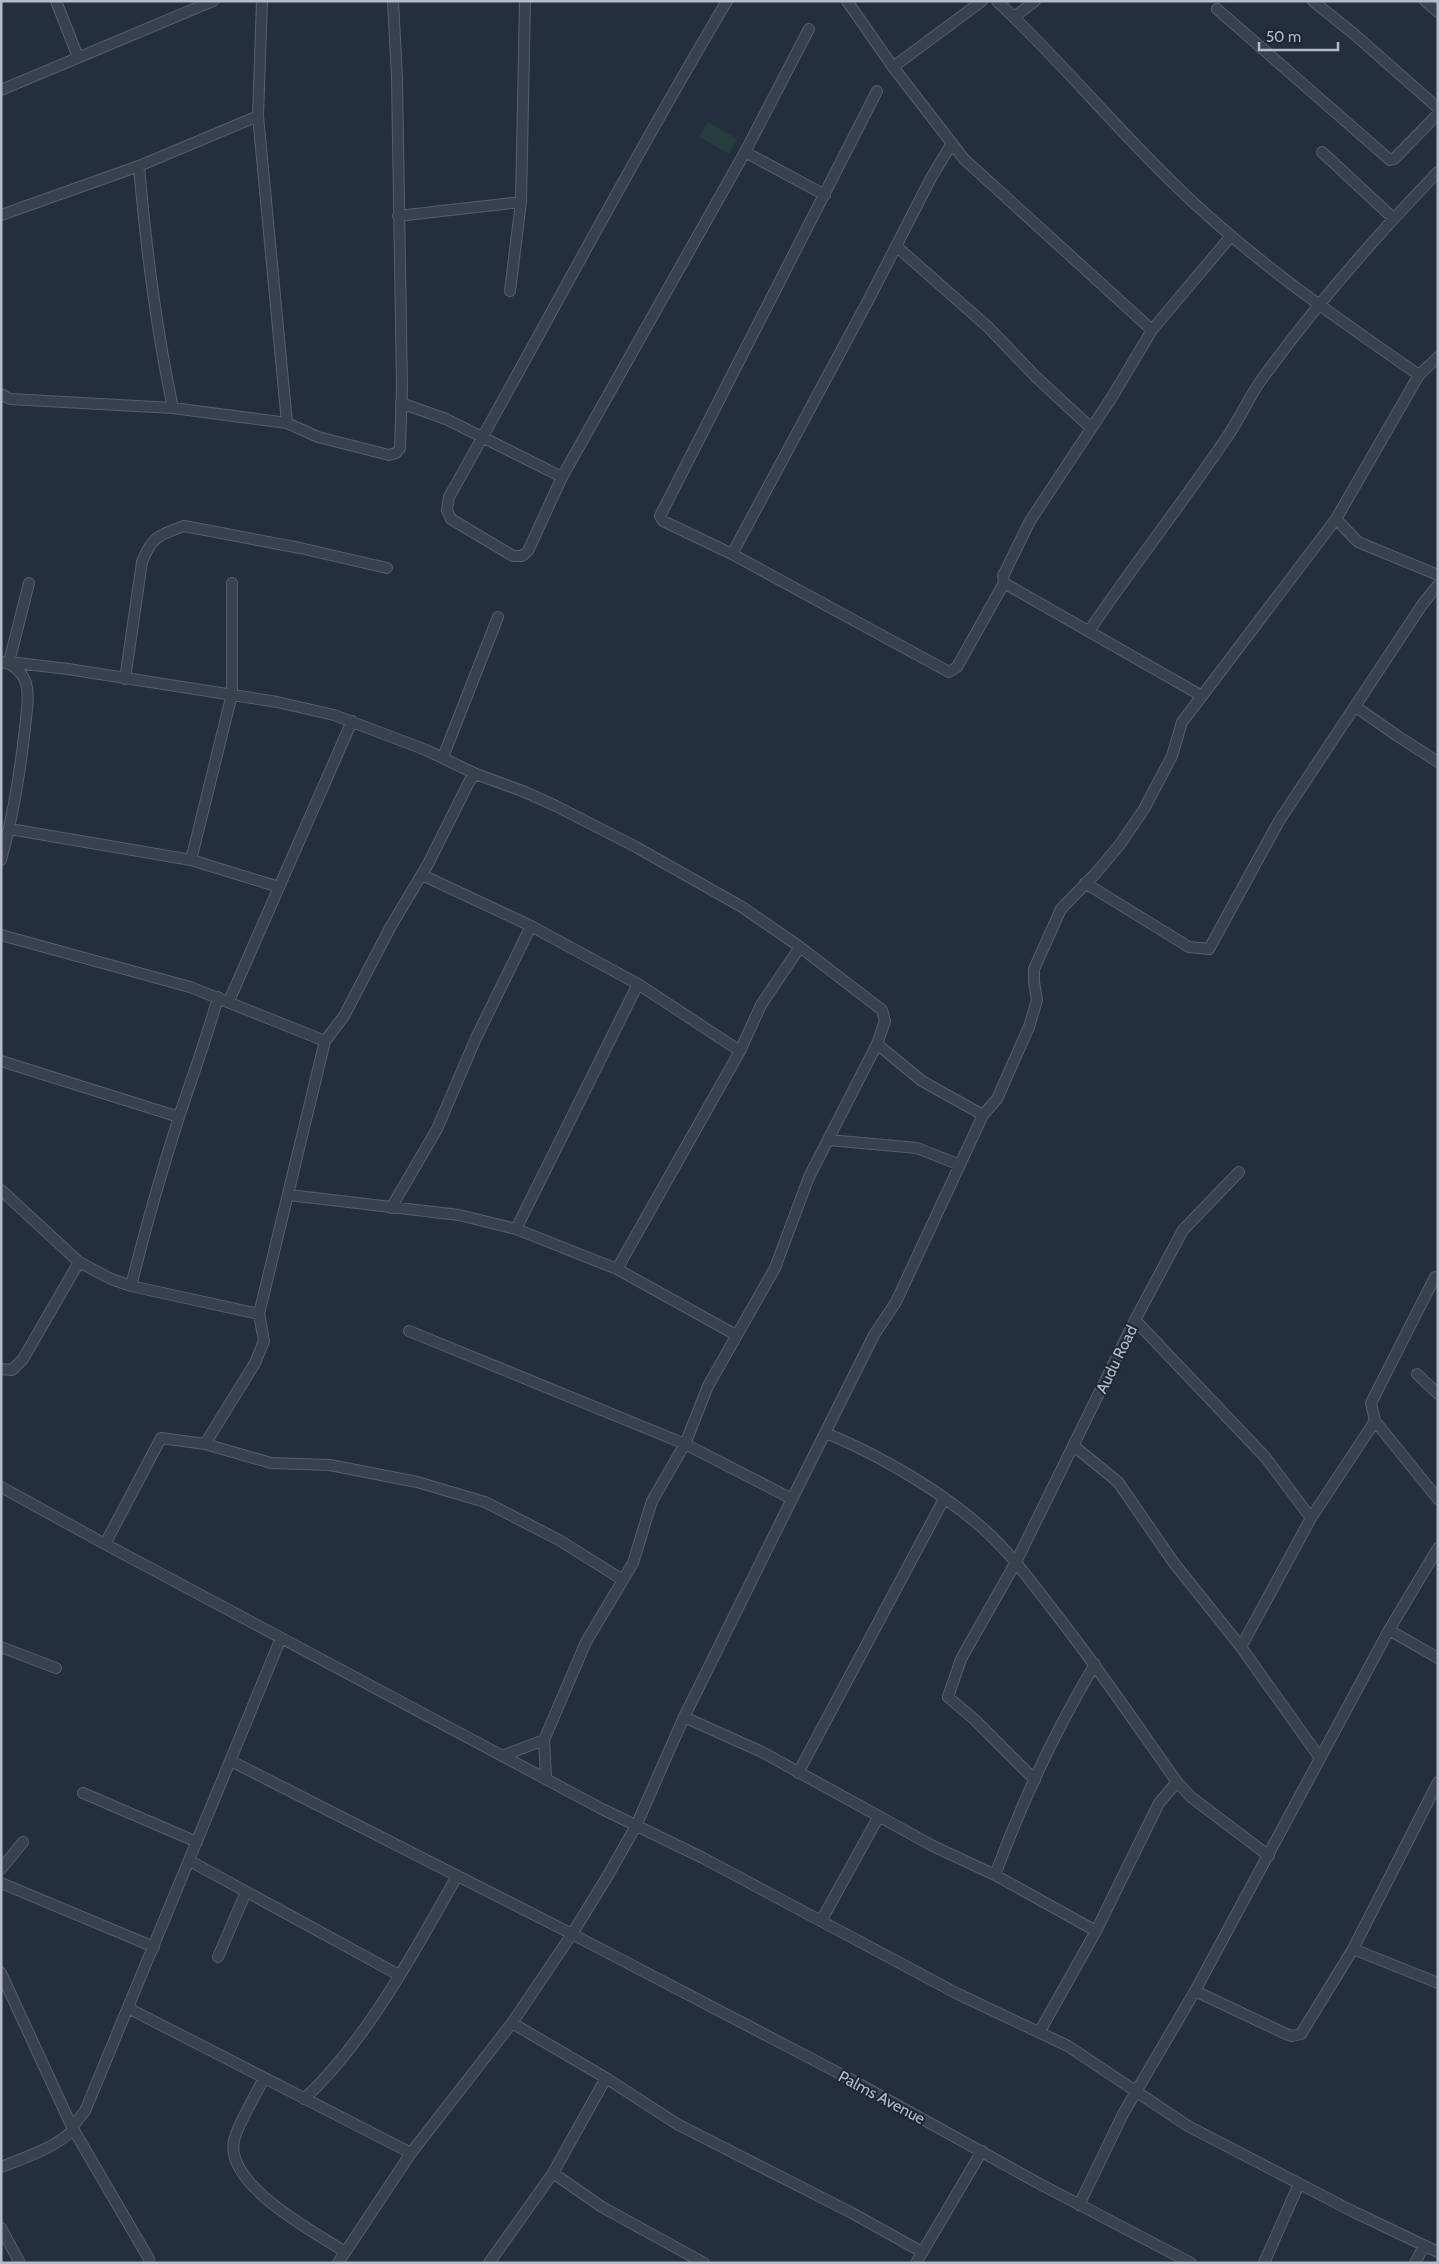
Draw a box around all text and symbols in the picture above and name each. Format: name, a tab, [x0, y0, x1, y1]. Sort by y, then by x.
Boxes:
scale bar	[1259, 20, 1338, 52]
text: 50 m	[1266, 28, 1301, 46]
street label: Audu Road	[1092, 1322, 1141, 1396]
street label: Palms Avenue	[835, 2067, 928, 2128]

